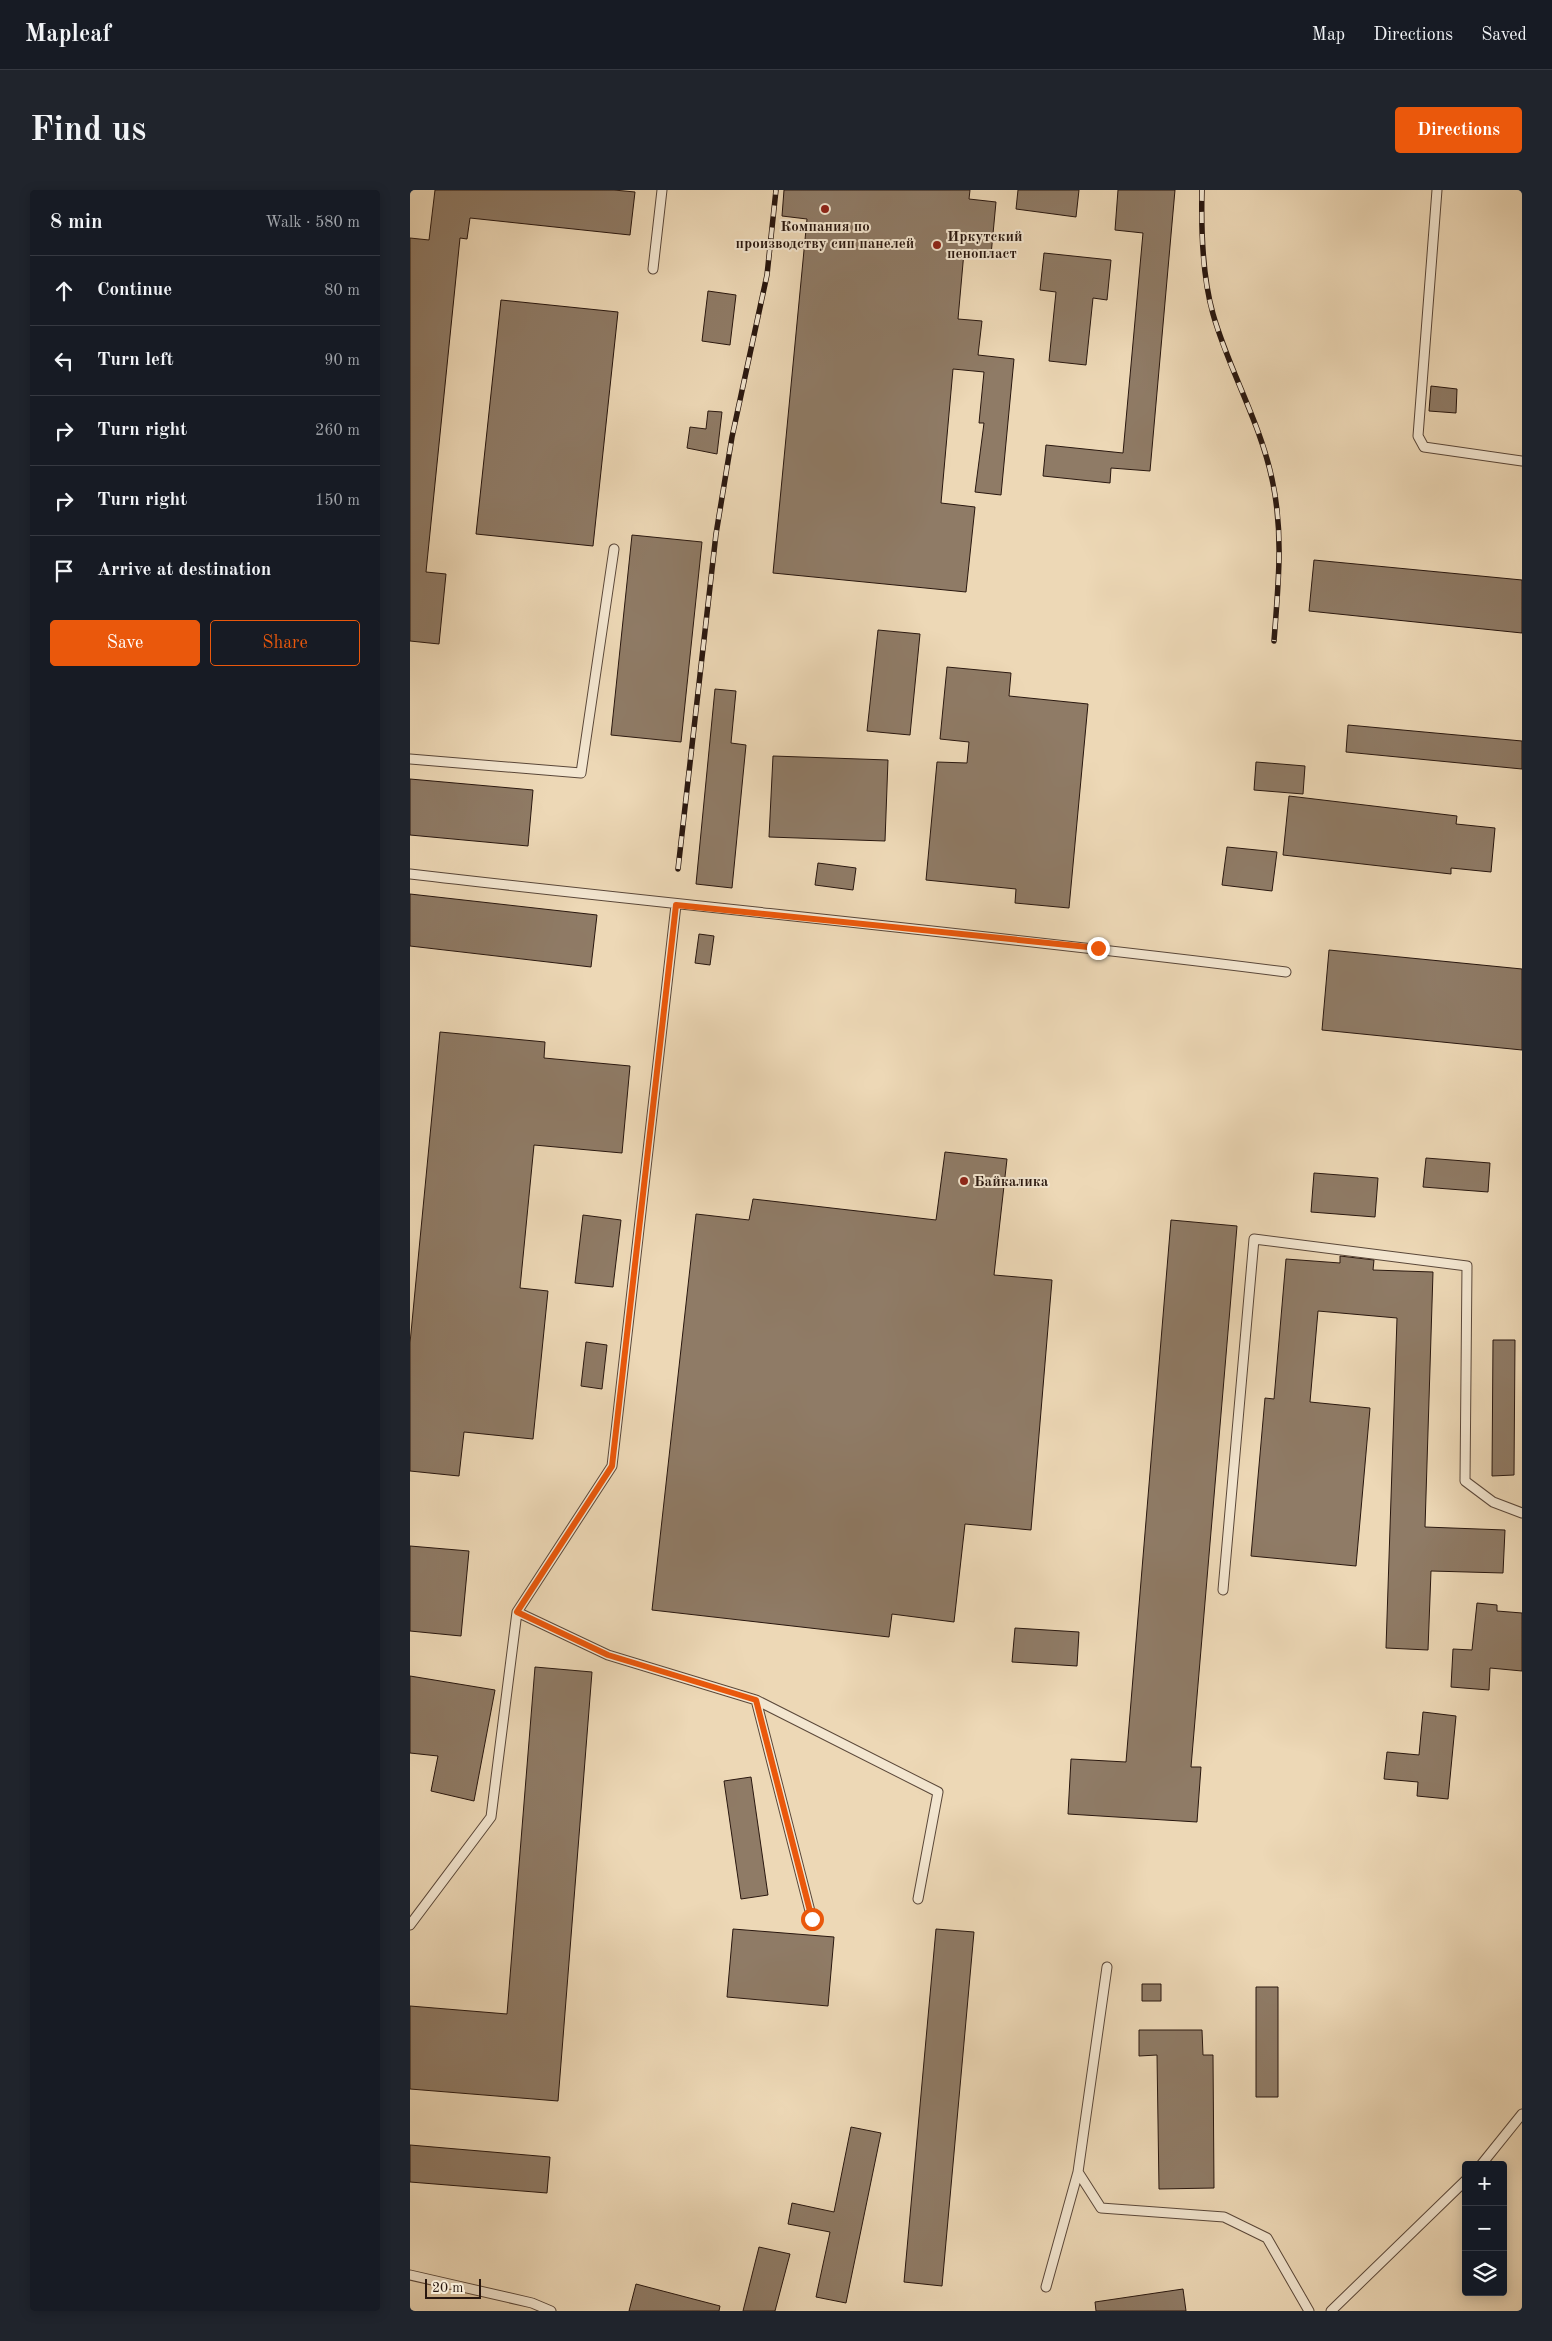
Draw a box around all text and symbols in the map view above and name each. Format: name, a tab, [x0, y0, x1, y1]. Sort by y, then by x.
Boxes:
text: Mapleaf	[25, 23, 111, 47]
text: Map	[1312, 26, 1345, 44]
text: Directions	[1373, 26, 1453, 44]
text: Saved	[1481, 26, 1527, 44]
button: Directions	[1395, 107, 1522, 153]
text: Find us	[30, 113, 146, 148]
marker: Компания по производству сип панелей	[819, 203, 831, 215]
text: 8 min	[50, 212, 103, 233]
text: Walk · 580 m	[265, 215, 360, 231]
place label: Компания по производству сип панелей	[736, 220, 914, 252]
place label: Иркутский пенопласт	[947, 230, 1023, 262]
marker: Иркутский пенопласт	[931, 239, 943, 251]
icon: ahead	[50, 277, 78, 305]
text: Continue	[97, 281, 172, 300]
text: 80 m	[324, 283, 360, 299]
icon: left	[50, 347, 78, 375]
text: Turn left	[97, 351, 174, 370]
text: 90 m	[324, 353, 360, 369]
icon: right	[50, 417, 78, 445]
text: Turn right	[97, 421, 187, 440]
text: 260 m	[315, 423, 360, 439]
icon: right	[50, 487, 78, 515]
text: Turn right	[97, 491, 187, 510]
text: 150 m	[315, 493, 360, 509]
icon: arrive	[50, 557, 78, 585]
text: Arrive at destination	[97, 561, 271, 580]
button: Save	[50, 620, 200, 666]
button: Share	[210, 620, 360, 666]
route end	[1087, 937, 1110, 960]
marker: Байкалика	[958, 1175, 970, 1187]
place label: Байкалика	[974, 1175, 1049, 1190]
route start	[801, 1908, 824, 1931]
map controls	[1462, 2161, 1507, 2296]
button: +	[1462, 2161, 1507, 2206]
button: −	[1462, 2206, 1507, 2251]
button: layers	[1462, 2251, 1507, 2296]
scale bar	[425, 2276, 481, 2299]
text: 20 m	[432, 2281, 463, 2295]

